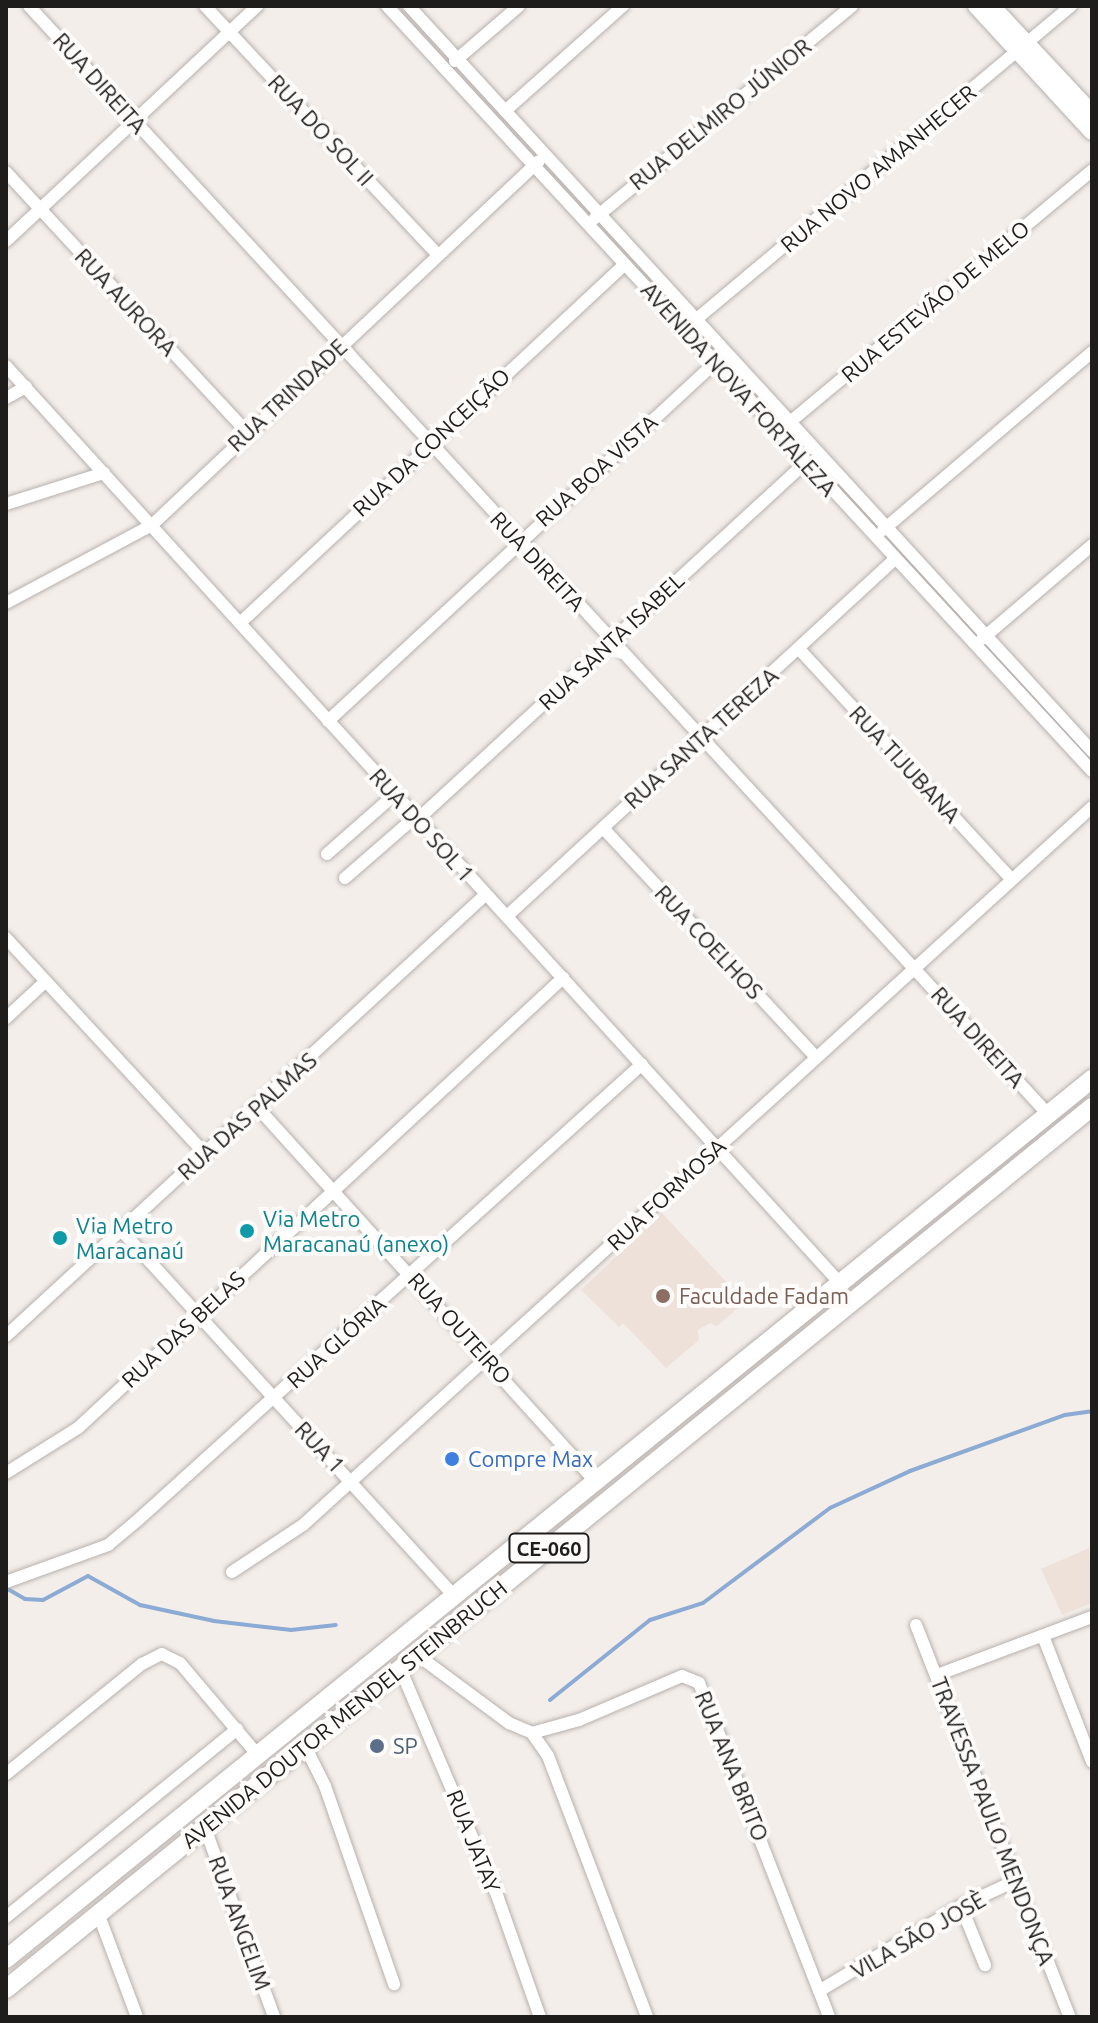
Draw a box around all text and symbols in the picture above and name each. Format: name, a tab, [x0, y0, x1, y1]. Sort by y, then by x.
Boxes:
street label: RUA DIREITA	[48, 27, 152, 139]
street label: RUA DELMIRO JÚNIOR	[624, 33, 816, 195]
street label: RUA DO SOL II	[263, 69, 379, 191]
street label: RUA NOVO AMANHECER	[775, 79, 981, 257]
street label: RUA ESTEVÃO DE MELO	[836, 215, 1034, 387]
street label: RUA AURORA	[70, 243, 182, 361]
street label: AVENIDA NOVA FORTALEZA	[636, 277, 842, 501]
street label: RUA TRINDADE	[222, 333, 352, 457]
street label: RUA DA CONCEIÇÃO	[347, 362, 515, 522]
street label: RUA BOA VISTA	[530, 408, 662, 532]
street label: RUA DIREITA	[485, 506, 591, 616]
street label: RUA SANTA ISABEL	[533, 567, 689, 715]
street label: RUA SANTA TEREZA	[619, 662, 783, 814]
street label: RUA TIJUBANA	[844, 700, 966, 828]
street label: RUA DO SOL 1	[364, 763, 480, 887]
street label: RUA COELHOS	[650, 880, 768, 1004]
street label: RUA DIREITA	[926, 981, 1030, 1093]
street label: RUA DAS PALMAS	[172, 1047, 322, 1185]
street label: RUA FORMOSA	[601, 1132, 731, 1256]
place label: Via Metro Maracanaú (anexo)	[263, 1205, 449, 1256]
place label: Via Metro Maracanaú	[76, 1212, 184, 1264]
marker: Via Metro Maracanaú (anexo)	[238, 1222, 256, 1240]
marker: Via Metro Maracanaú	[51, 1229, 69, 1247]
street label: RUA DAS BELAS	[116, 1265, 250, 1393]
street label: RUA OUTEIRO	[403, 1267, 517, 1389]
place label: Faculdade Fadam	[679, 1283, 849, 1309]
marker: Faculdade Fadam	[654, 1287, 672, 1305]
street label: RUA GLÓRIA	[281, 1291, 391, 1393]
street label: RUA 1	[290, 1416, 350, 1478]
place label: Compre Max	[468, 1446, 593, 1472]
marker: Compre Max	[443, 1450, 461, 1468]
road number: CE-060	[507, 1532, 591, 1564]
street label: AVENIDA DOUTOR MENDEL STEINBRUCH	[176, 1574, 512, 1854]
street label: TRAVESSA PAULO MENDONÇA	[926, 1673, 1060, 1969]
street label: RUA ANA BRITO	[690, 1687, 774, 1845]
place label: SP	[393, 1733, 418, 1759]
marker: SP	[368, 1737, 386, 1755]
street label: RUA JATAY	[441, 1786, 507, 1896]
street label: RUA ANGELIM	[203, 1852, 277, 1994]
street label: VILA SÃO JOSÈ	[846, 1886, 990, 1984]

